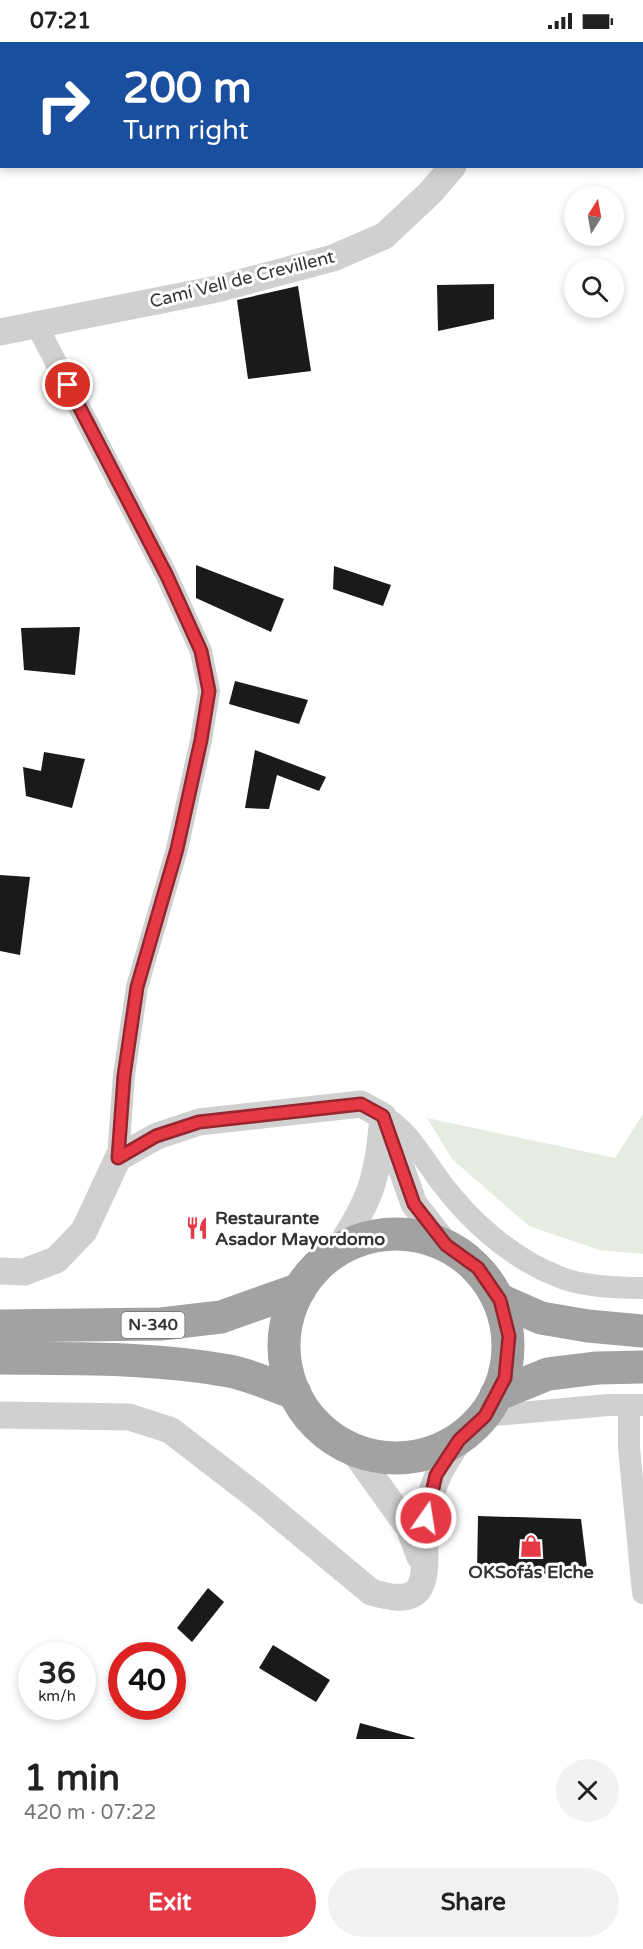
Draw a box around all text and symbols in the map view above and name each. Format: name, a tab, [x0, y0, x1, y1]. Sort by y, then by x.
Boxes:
text: 07:21	[30, 8, 91, 34]
text: 200 m	[123, 63, 252, 114]
icon: right	[24, 66, 102, 144]
text: Turn right	[123, 114, 249, 147]
north arrow	[564, 186, 624, 246]
map controls	[564, 186, 624, 318]
street label: Camí Vell de Crevillent	[147, 245, 337, 313]
button: search	[564, 258, 624, 318]
pin	[42, 359, 93, 410]
icon: arrive	[51, 368, 84, 401]
place label: Restaurante Asador Mayordomo	[215, 1207, 385, 1250]
restaurant icon: Restaurante Asador Mayordomo	[184, 1215, 210, 1241]
road number: N-340	[122, 1312, 184, 1338]
position arrow	[394, 1486, 458, 1550]
shop icon: OKSofás Elche	[518, 1533, 544, 1559]
place label: OKSofás Elche	[468, 1561, 594, 1583]
speed limit sign: 40	[108, 1642, 186, 1720]
text: 36	[38, 1655, 76, 1692]
text: km/h	[38, 1687, 76, 1705]
text: 1 min	[24, 1757, 120, 1800]
button: close	[556, 1759, 619, 1822]
text: 420 m · 07:22	[24, 1801, 156, 1825]
button: Exit	[24, 1868, 316, 1937]
button: Share	[328, 1868, 619, 1937]

